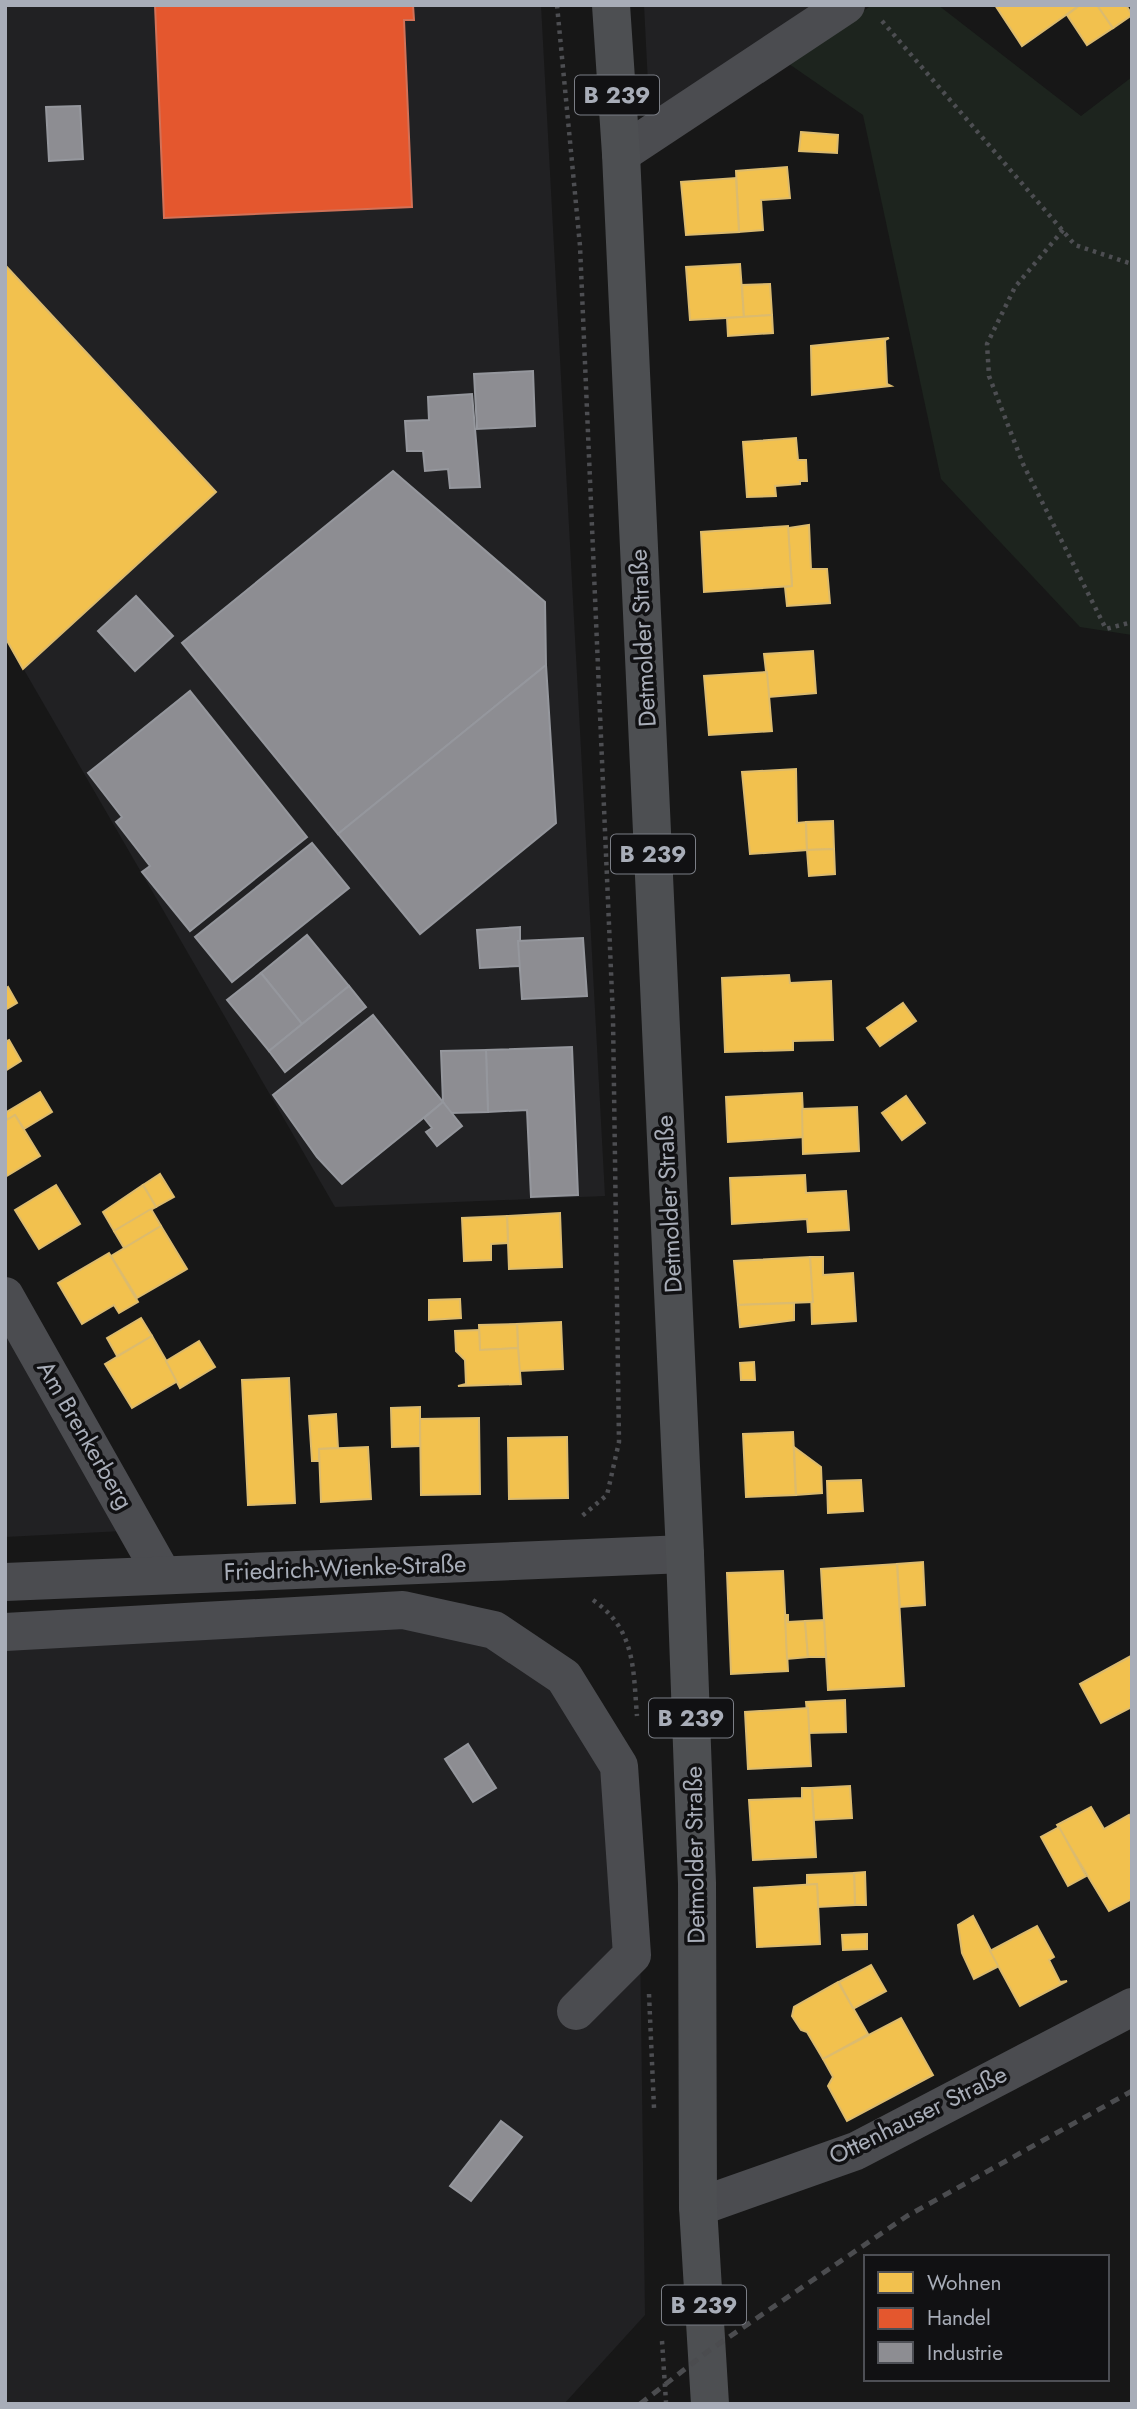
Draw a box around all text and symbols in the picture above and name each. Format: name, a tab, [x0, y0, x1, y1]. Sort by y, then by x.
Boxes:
road number: B 239	[575, 76, 659, 114]
street label: Detmolder Straße	[620, 548, 665, 728]
road number: B 239	[611, 834, 695, 874]
street label: Detmolder Straße	[646, 1114, 691, 1294]
street label: Am Brenkerberg	[29, 1354, 142, 1516]
street label: Friedrich-Wienke-Straße	[223, 1546, 467, 1589]
road number: B 239	[649, 1698, 733, 1737]
street label: Detmolder Straße	[675, 1766, 714, 1944]
street label: Ottenhauser Straße	[823, 2056, 1013, 2173]
legend	[864, 2255, 1109, 2381]
text: Wohnen	[927, 2268, 1001, 2298]
road number: B 239	[662, 2286, 746, 2324]
text: Handel	[927, 2303, 991, 2333]
text: Industrie	[927, 2338, 1003, 2368]

